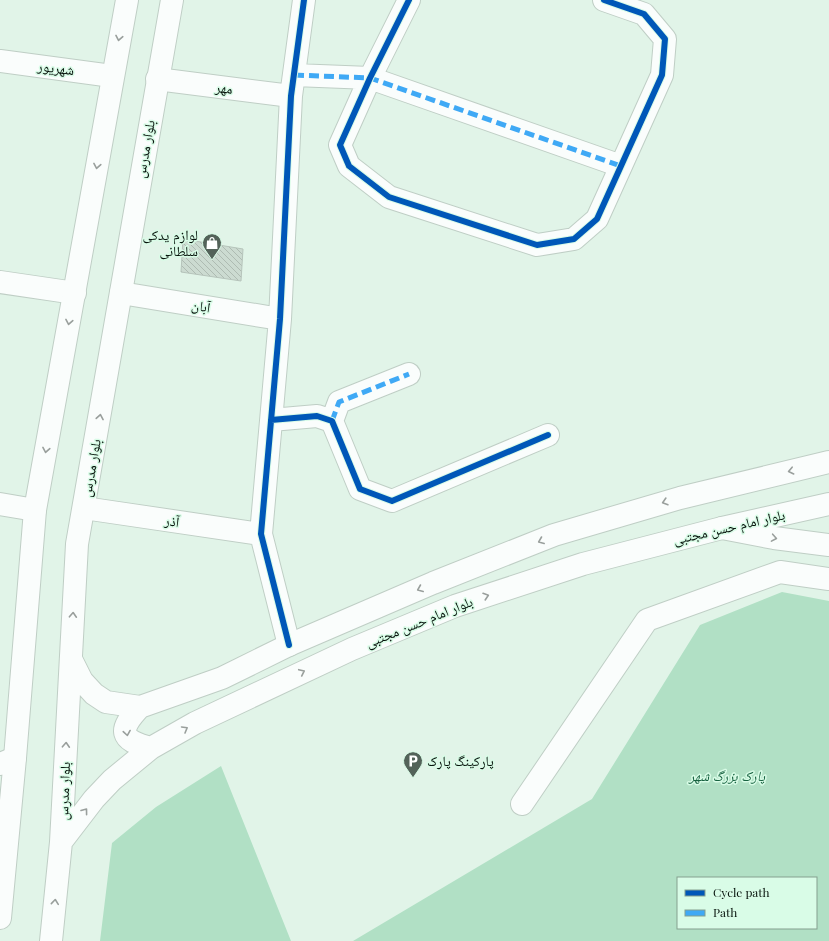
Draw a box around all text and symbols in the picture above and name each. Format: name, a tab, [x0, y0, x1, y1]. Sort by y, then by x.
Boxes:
one-way arrow	[116, 35, 124, 41]
street label: شهریور	[36, 56, 76, 79]
street label: مهر	[213, 77, 234, 98]
street label: بلوار مدرس	[130, 118, 159, 179]
one-way arrow	[93, 163, 102, 169]
place label: لوازم یدکی سلطانی	[143, 225, 198, 260]
shop icon: لوازم یدکی سلطانی	[201, 232, 223, 260]
street label: آبان	[190, 295, 212, 316]
one-way arrow	[66, 319, 74, 325]
one-way arrow	[95, 414, 103, 420]
street label: بلوار مدرس	[76, 437, 105, 498]
one-way arrow	[42, 447, 51, 453]
one-way arrow	[788, 467, 794, 475]
one-way arrow	[662, 497, 669, 506]
street label: بلوار امام حسن مجتبی	[671, 504, 787, 550]
street label: آذر	[163, 510, 181, 531]
one-way arrow	[771, 533, 777, 542]
one-way arrow	[537, 536, 544, 544]
one-way arrow	[416, 584, 424, 592]
street label: بلوار امام حسن مجتبی	[362, 591, 476, 653]
one-way arrow	[483, 592, 490, 601]
one-way arrow	[69, 612, 78, 618]
one-way arrow	[298, 669, 305, 677]
one-way arrow	[181, 726, 188, 733]
one-way arrow	[122, 730, 131, 736]
one-way arrow	[61, 742, 70, 748]
parking icon: پارکینگ پارک	[402, 750, 424, 778]
place label: پارکینگ پارک	[427, 751, 494, 770]
street label: بلوار مدرس	[53, 761, 74, 821]
park label: پارک بزرگ شهر	[688, 766, 765, 785]
one-way arrow	[80, 808, 87, 815]
legend	[677, 877, 817, 929]
text: Cycle path	[713, 884, 770, 900]
one-way arrow	[50, 899, 59, 905]
text: Path	[713, 904, 737, 920]

